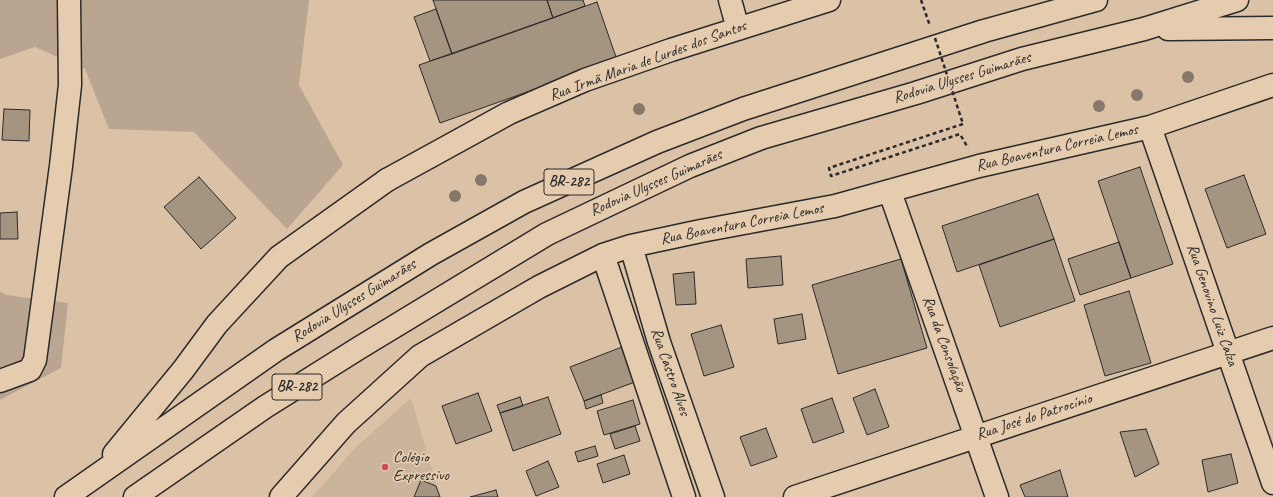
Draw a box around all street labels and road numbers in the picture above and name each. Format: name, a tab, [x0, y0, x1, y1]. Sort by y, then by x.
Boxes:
street label: Rua Irmã Maria de Lurdes dos Santos	[547, 16, 749, 106]
street label: Rodovia Ulysses Guimarães	[891, 48, 1033, 108]
street label: Rua Boaventura Correia Lemos	[974, 120, 1140, 176]
street label: Rodovia Ulysses Guimarães	[587, 145, 725, 221]
road number: BR-282	[544, 169, 594, 195]
street label: Rua Boaventura Correia Lemos	[659, 199, 825, 249]
street label: Rua Genovino Luiz Calza	[1182, 241, 1242, 369]
street label: Rodovia Ulysses Guimarães	[288, 255, 420, 347]
street label: Rua da Consolação	[918, 293, 970, 395]
street label: Rua Castro Alves	[646, 326, 694, 418]
road number: BR-282	[272, 374, 322, 400]
street label: Rua José do Patrocínio	[974, 389, 1094, 445]

